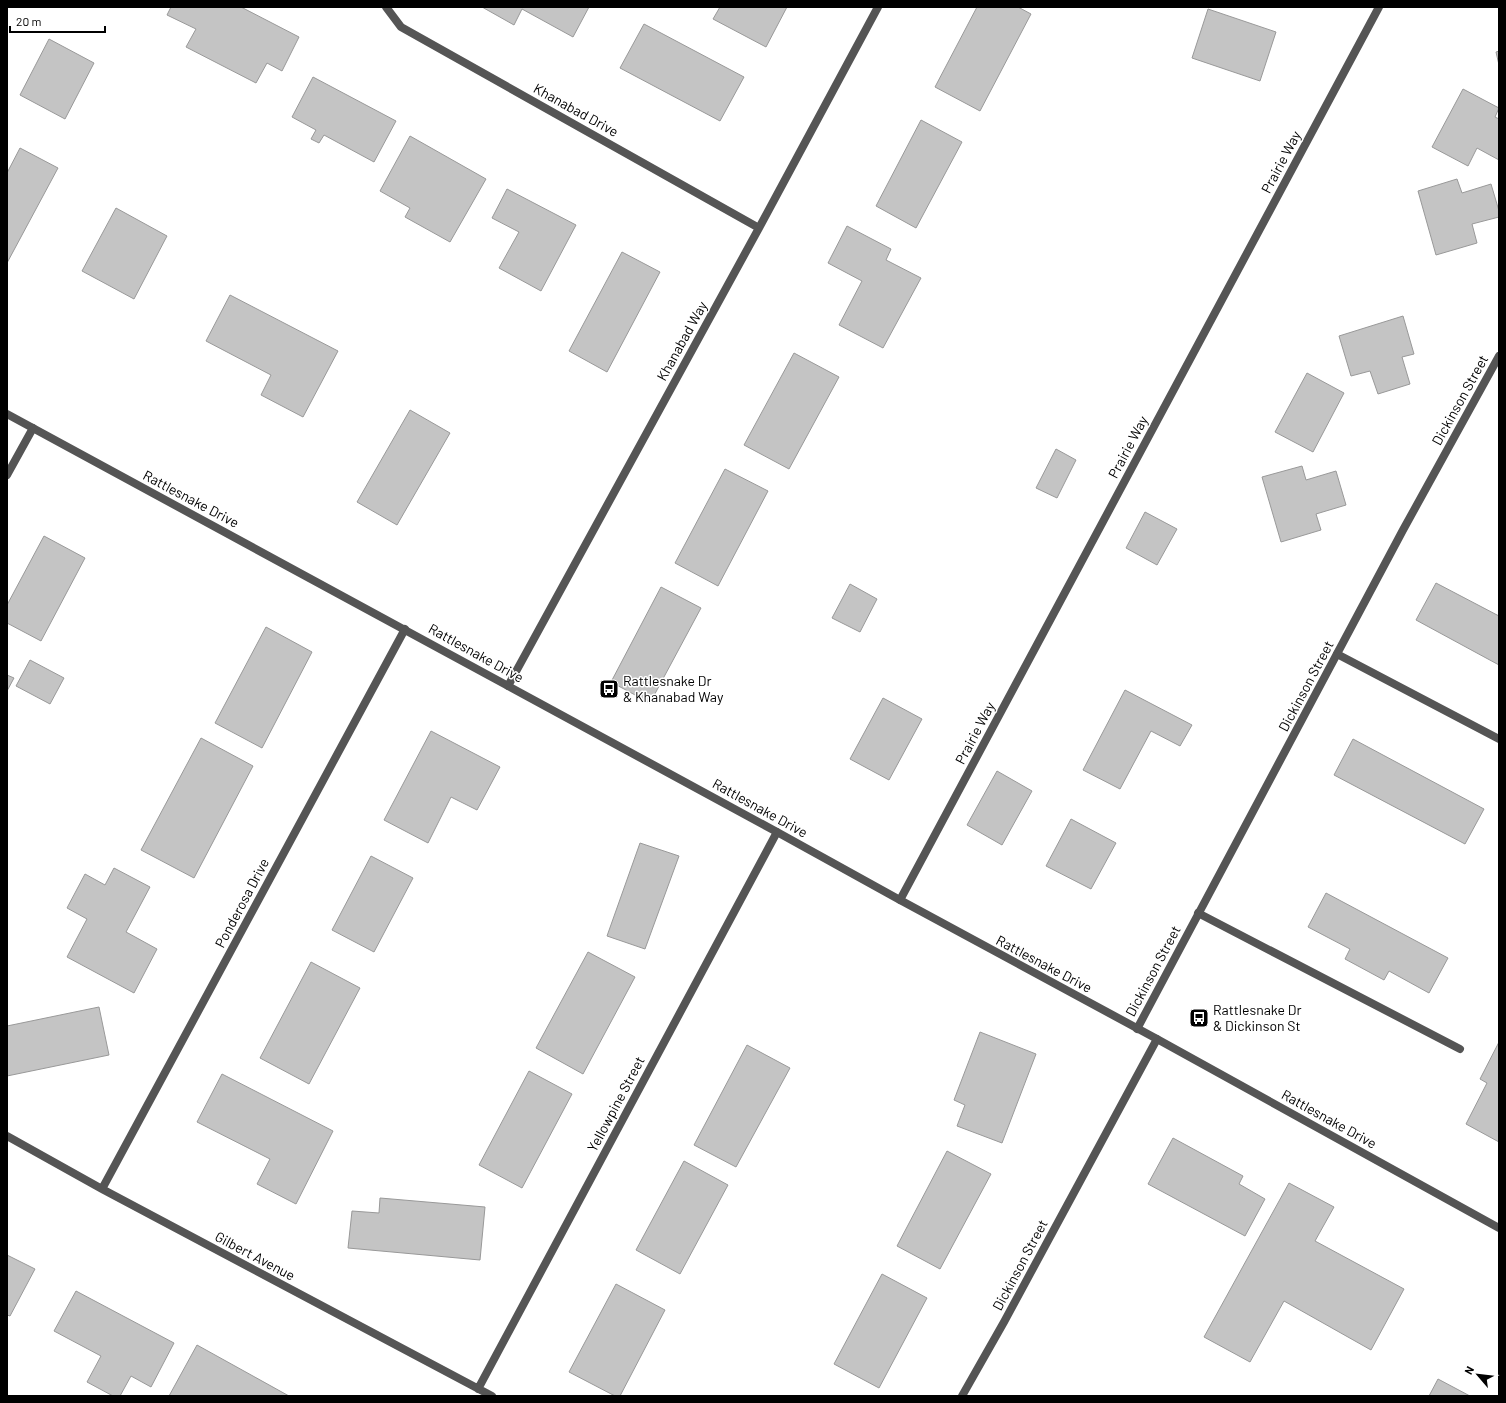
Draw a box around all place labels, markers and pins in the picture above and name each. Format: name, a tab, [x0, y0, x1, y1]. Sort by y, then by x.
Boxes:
place label: Rattlesnake Dr & Khanabad Way	[623, 672, 724, 705]
bus stop icon: Rattlesnake Dr & Khanabad Way	[598, 678, 620, 700]
place label: Rattlesnake Dr & Dickinson St	[1213, 1001, 1302, 1034]
bus stop icon: Rattlesnake Dr & Dickinson St	[1188, 1007, 1210, 1029]

